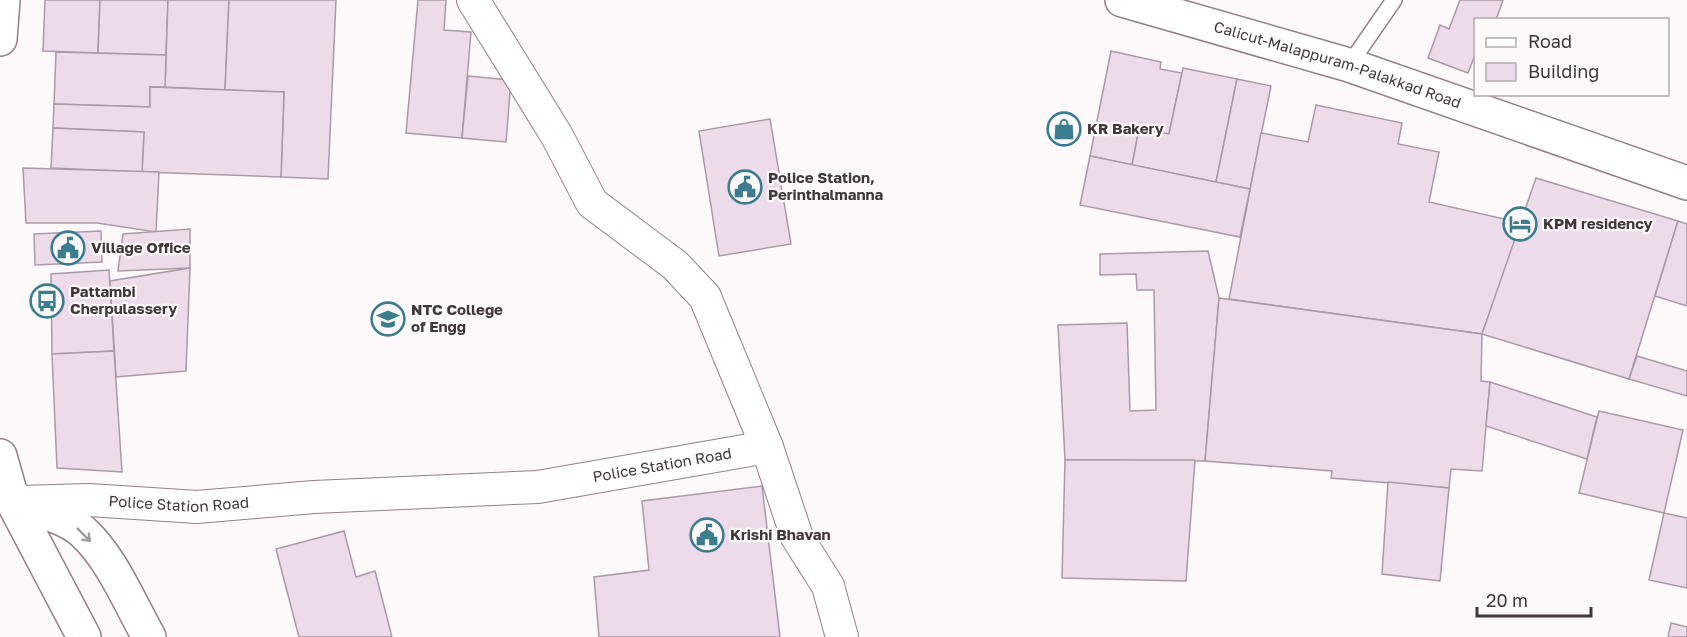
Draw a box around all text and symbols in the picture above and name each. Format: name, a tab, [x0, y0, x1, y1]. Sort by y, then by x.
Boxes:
street label: Calicut-Malappuram-Palakkad Road	[1212, 17, 1464, 111]
legend	[1474, 18, 1669, 96]
text: Road	[1528, 30, 1572, 52]
text: Building	[1528, 60, 1599, 82]
shop icon: KR Bakery	[1046, 111, 1082, 147]
place label: KR Bakery	[1087, 119, 1164, 137]
place label: Police Station, Perinthalmanna	[768, 168, 884, 203]
public building icon: Police Station, Perinthalmanna	[727, 169, 763, 205]
hotel icon: KPM residency	[1502, 206, 1538, 242]
place label: KPM residency	[1543, 214, 1653, 232]
public building icon: Village Office	[50, 230, 86, 266]
place label: Village Office	[91, 238, 191, 256]
place label: Pattambi Cherpulassery	[70, 282, 177, 317]
bus stop icon: Pattambi Cherpulassery	[29, 283, 65, 319]
place label: NTC College of Engg	[411, 300, 503, 335]
school or university icon: NTC College of Engg	[370, 301, 406, 337]
street label: Police Station Road	[591, 443, 733, 485]
street label: Police Station Road	[108, 491, 250, 515]
public building icon: Krishi Bhavan	[689, 517, 725, 553]
place label: Krishi Bhavan	[730, 525, 831, 543]
one-way arrow	[77, 528, 92, 543]
scale bar	[1477, 580, 1591, 618]
text: 20 m	[1486, 589, 1528, 611]

